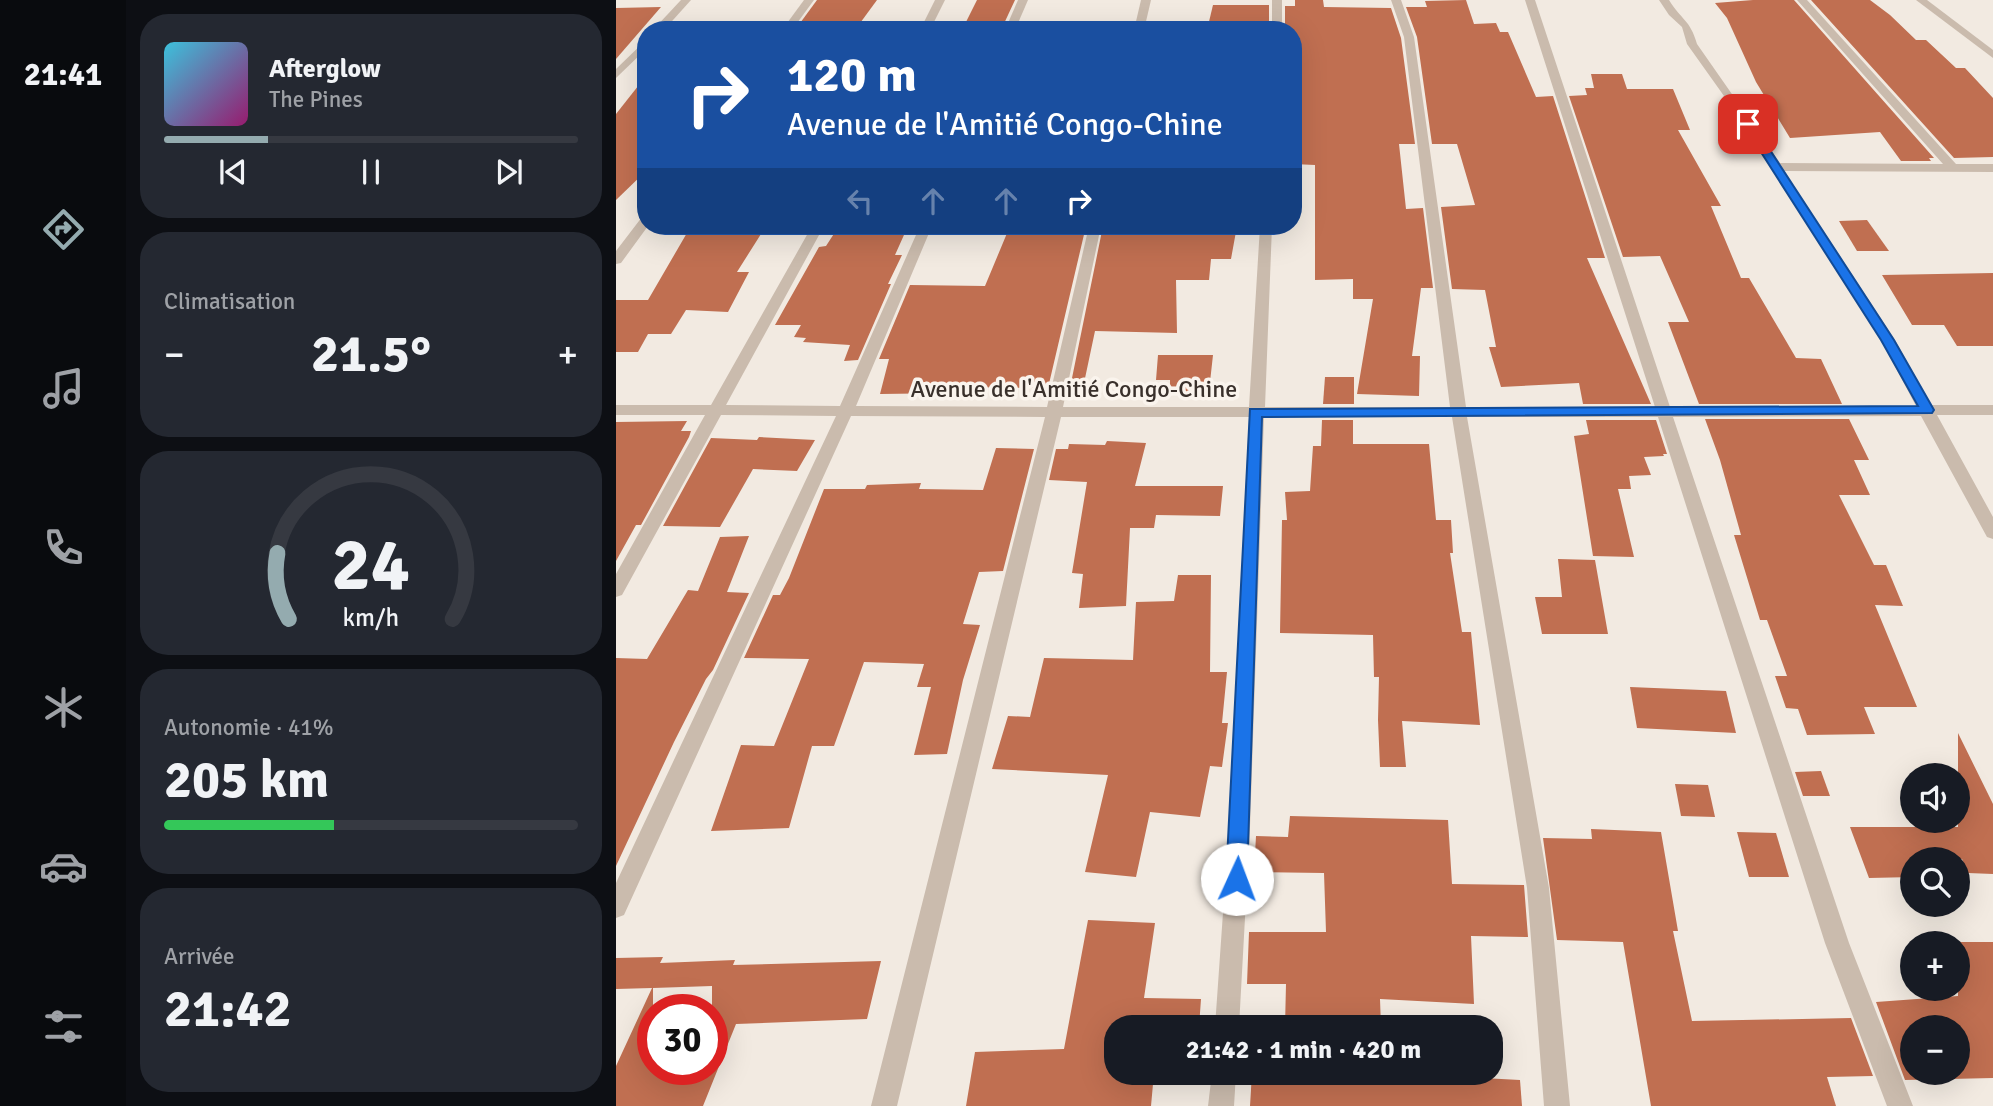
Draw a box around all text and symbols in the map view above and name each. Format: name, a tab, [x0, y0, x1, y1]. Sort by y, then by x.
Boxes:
text: 120 m	[787, 45, 917, 105]
icon: right	[672, 49, 763, 140]
text: Afterglow	[269, 53, 381, 85]
text: 21:41	[24, 55, 102, 94]
text: The Pines	[269, 85, 363, 114]
pin	[1718, 94, 1778, 154]
text: Avenue de l'Amitié Congo-Chine	[787, 105, 1223, 144]
icon: arrive	[1729, 105, 1767, 143]
icon: previous	[214, 153, 252, 191]
icon: pause	[352, 153, 390, 191]
icon: next	[490, 153, 528, 191]
icon: left	[841, 182, 879, 220]
icon: ahead	[914, 182, 952, 220]
icon: ahead	[987, 182, 1025, 220]
icon: right	[1060, 182, 1098, 220]
icon: directions	[39, 205, 88, 254]
text: Climatisation	[164, 287, 295, 316]
text: 21.5°	[311, 322, 431, 386]
text: −	[164, 331, 185, 378]
text: +	[557, 331, 578, 378]
icon: music	[39, 364, 88, 413]
street label: Avenue de l'Amitié Congo-Chine	[911, 374, 1237, 404]
text: 24	[332, 521, 410, 610]
icon: phone	[39, 523, 88, 572]
text: km/h	[343, 602, 399, 633]
icon: climate	[39, 683, 88, 732]
text: Autonomie · 41%	[164, 713, 334, 742]
text: 205 km	[164, 748, 329, 812]
map controls	[1900, 763, 1970, 1085]
button: sound	[1900, 763, 1970, 833]
icon: car	[39, 842, 88, 891]
position arrow	[1200, 842, 1274, 916]
button: search	[1900, 847, 1970, 917]
button: +	[1900, 931, 1970, 1001]
text: Arrivée	[164, 942, 235, 971]
text: 21:42	[164, 977, 292, 1041]
speed limit sign: 30	[637, 994, 728, 1085]
icon: filters	[39, 1002, 88, 1051]
button: −	[1900, 1015, 1970, 1085]
text: 21:42 · 1 min · 420 m	[1186, 1034, 1421, 1066]

